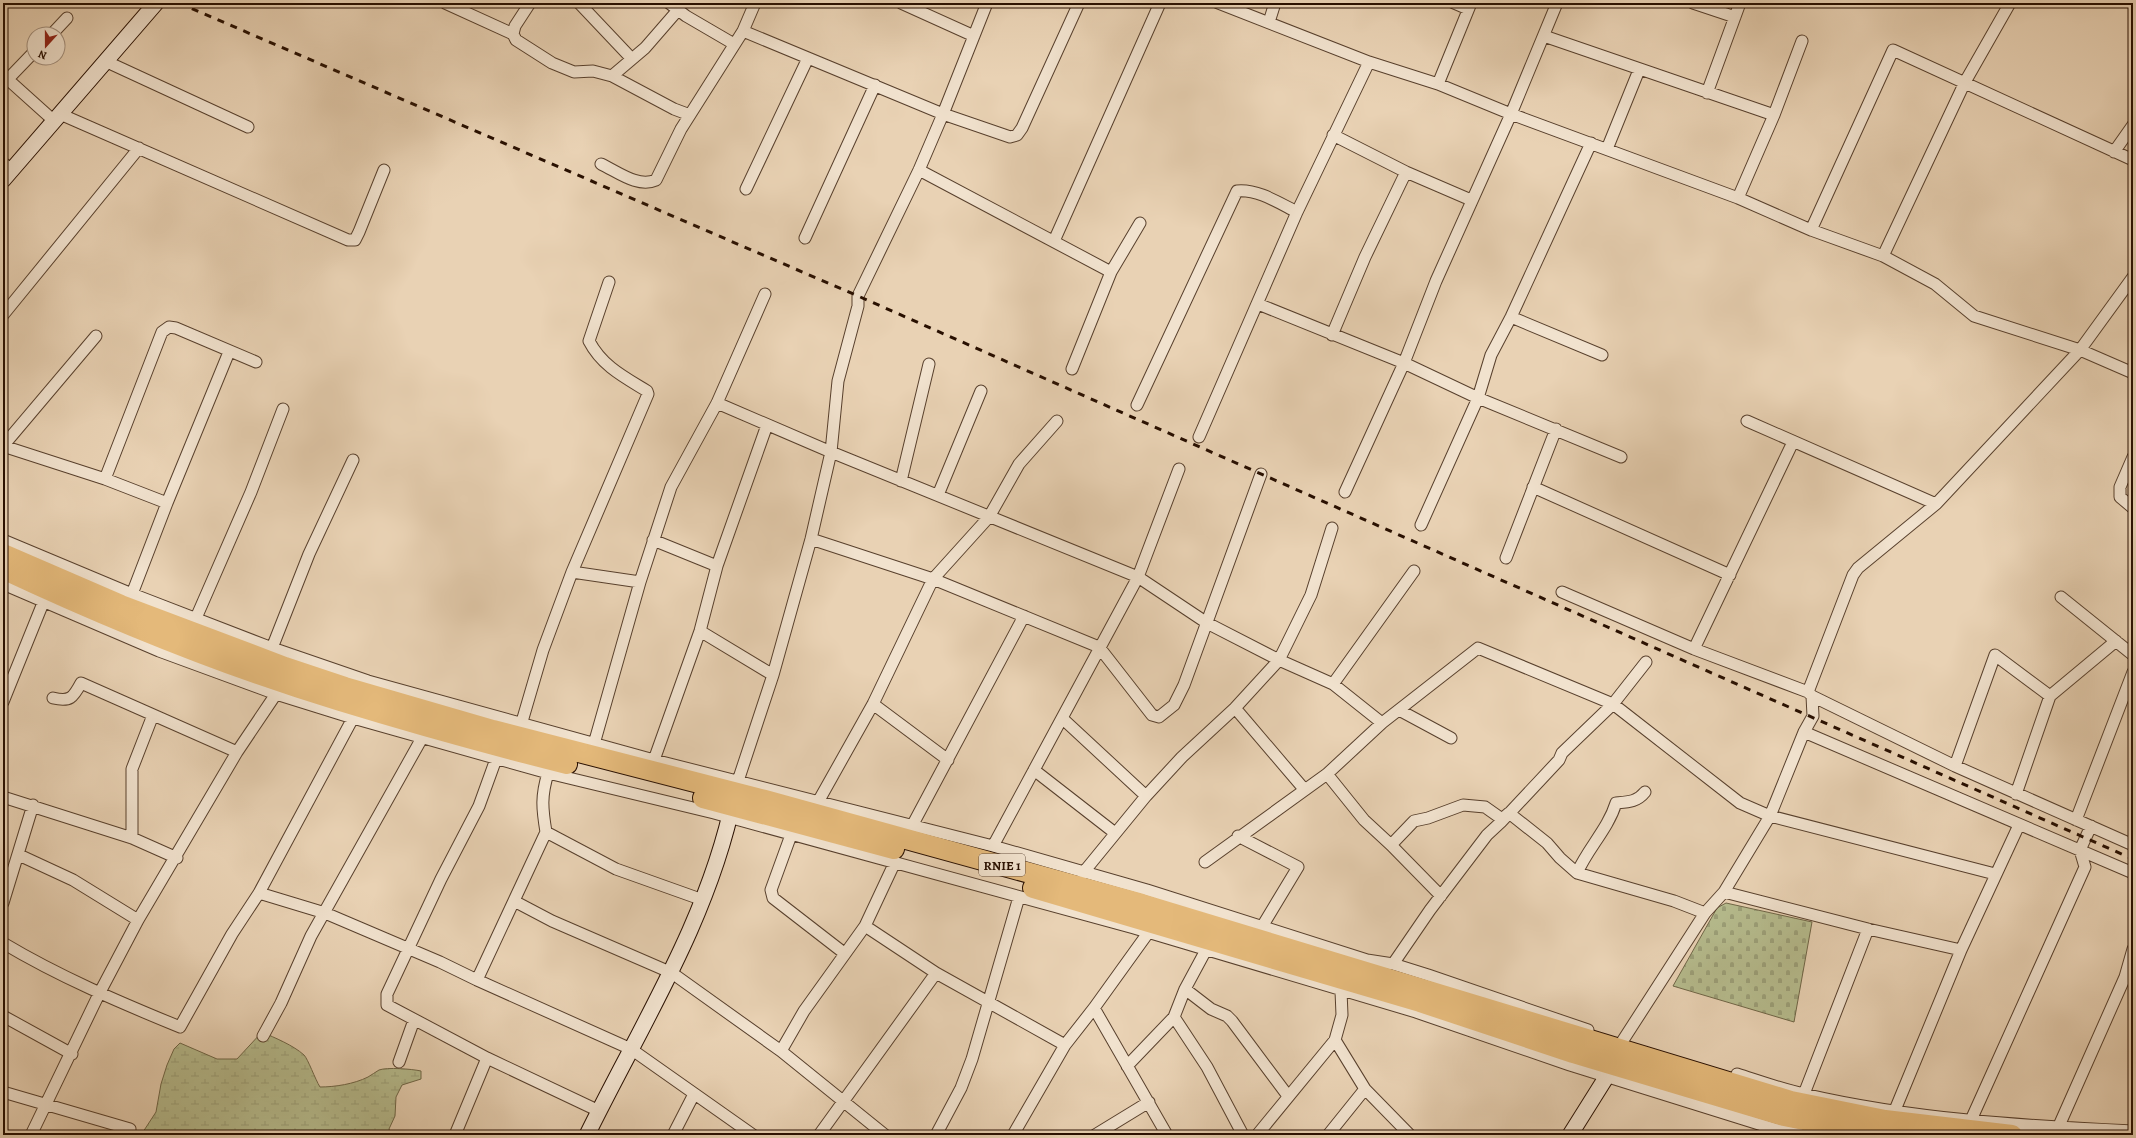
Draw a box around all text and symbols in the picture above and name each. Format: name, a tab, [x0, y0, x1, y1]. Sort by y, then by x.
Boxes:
north arrow	[26, 26, 66, 66]
text: N	[36, 46, 49, 63]
road number: RNIE 1	[979, 854, 1025, 876]

